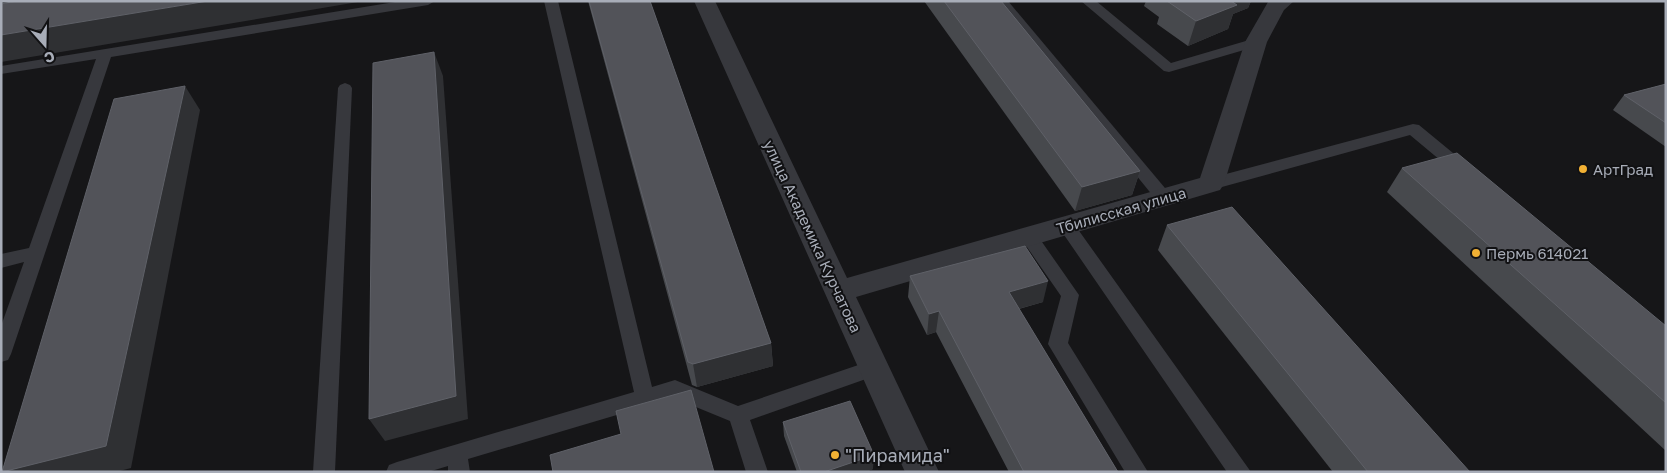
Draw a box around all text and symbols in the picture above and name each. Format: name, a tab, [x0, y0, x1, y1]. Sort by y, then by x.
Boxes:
north arrow	[20, 20, 70, 70]
text: С	[42, 48, 57, 67]
street label: улица Академика Курчатова	[760, 137, 866, 335]
place label: АртГрад	[1593, 160, 1653, 178]
marker: АртГрад	[1577, 163, 1589, 175]
street label: Тбилисская улица	[1054, 183, 1188, 237]
place label: Пермь 614021	[1486, 244, 1588, 262]
marker: Пермь 614021	[1470, 247, 1482, 259]
place label: "Пирамида"	[845, 444, 950, 466]
marker: "Пирамида"	[829, 449, 841, 461]

